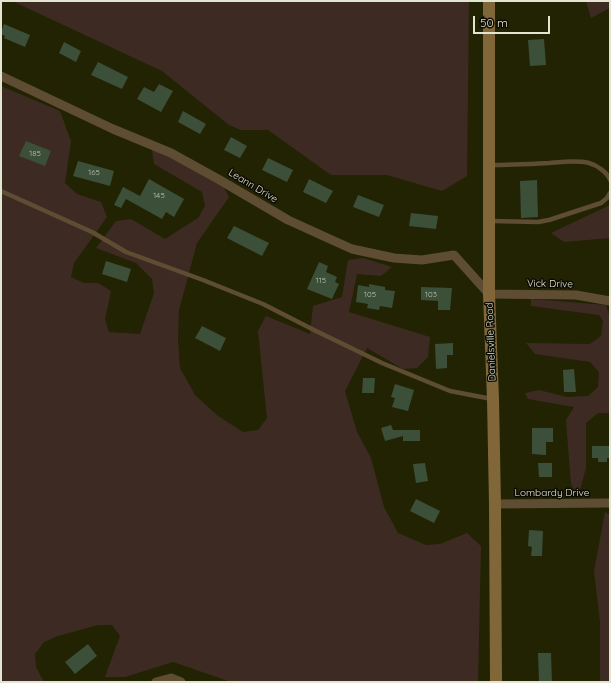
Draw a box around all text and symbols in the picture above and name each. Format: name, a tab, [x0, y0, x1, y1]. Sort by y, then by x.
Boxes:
scale bar	[475, 8, 552, 34]
text: 50 m	[480, 15, 508, 30]
house number: 185	[29, 149, 41, 159]
street label: Leann Drive	[226, 167, 280, 205]
house number: 165	[88, 168, 100, 178]
house number: 145	[153, 191, 165, 201]
house number: 115	[316, 276, 326, 286]
street label: Vick Drive	[527, 278, 573, 290]
house number: 105	[364, 290, 376, 300]
house number: 103	[425, 290, 437, 300]
street label: Danielsville Road	[484, 302, 498, 382]
street label: Lombardy Drive	[515, 487, 589, 499]

